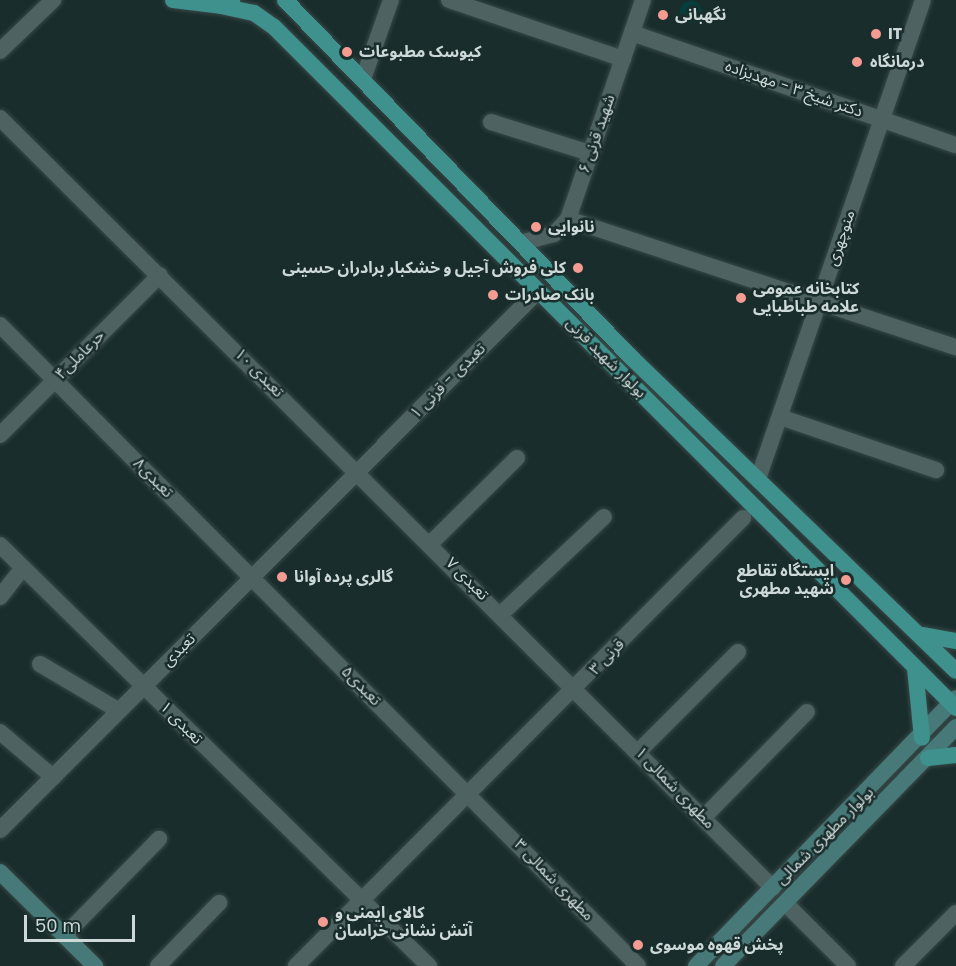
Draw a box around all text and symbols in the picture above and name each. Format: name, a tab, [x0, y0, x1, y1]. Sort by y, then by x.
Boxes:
place label: نگهبانی	[675, 5, 726, 25]
marker: نگهبانی	[656, 8, 670, 22]
place label: IT	[888, 24, 902, 44]
marker: IT	[869, 27, 883, 41]
place label: کیوسک مطبوعات	[359, 42, 481, 62]
marker: کیوسک مطبوعات	[340, 45, 354, 59]
place label: درمانگاه	[870, 52, 924, 72]
marker: درمانگاه	[848, 53, 866, 71]
street label: دکتر شیخ ۳ - مهدیزاده	[723, 56, 865, 122]
street label: شهید قرنی ۶	[575, 92, 619, 176]
street label: منوچهری	[823, 208, 859, 268]
place label: نانوایی	[548, 217, 595, 237]
marker: نانوایی	[529, 220, 543, 234]
place label: کلی فروش آجیل و خشکبار برادران حسینی	[282, 258, 566, 278]
marker: کلی فروش آجیل و خشکبار برادران حسینی	[571, 261, 585, 275]
place label: کتابخانه عمومی علامه طباطبایی	[753, 279, 859, 317]
place label: بانک صادرات	[505, 285, 595, 305]
marker: بانک صادرات	[486, 288, 500, 302]
marker: کتابخانه عمومی علامه طباطبایی	[734, 291, 748, 305]
street label: بولوار شهید قرنی	[562, 314, 650, 402]
street label: حرعاملی۴	[51, 326, 109, 384]
street label: تعبدی - قرنی ۱	[406, 339, 490, 423]
street label: تعبدی ۱۰	[230, 344, 288, 402]
street label: تعبدی۸	[129, 454, 177, 502]
street label: تعبدی ۷	[442, 554, 492, 604]
place label: ایستگاه تقاطع شهید مطهری	[737, 561, 834, 599]
place label: گالری پرده آوانا	[294, 567, 393, 587]
marker: گالری پرده آوانا	[275, 570, 289, 584]
marker: ایستگاه تقاطع شهید مطهری	[839, 573, 853, 587]
street label: تعبدی	[158, 629, 200, 671]
street label: قرنی ۳	[585, 635, 629, 679]
street label: تعبدی۵	[337, 662, 385, 710]
street label: تعبدی ۱	[156, 698, 206, 748]
street label: مطهری شمالی ۱	[631, 743, 719, 833]
street label: بولوار مطهری شمالی	[772, 783, 878, 889]
street label: مطهری شمالی ۳	[510, 835, 598, 925]
scale bar	[27, 903, 138, 941]
place label: کالای ایمنی و آتش نشانی خراسان	[335, 903, 473, 941]
text: 50 m	[35, 913, 81, 938]
marker: کالای ایمنی و آتش نشانی خراسان	[316, 915, 330, 929]
place label: پخش قهوه موسوی	[650, 935, 784, 955]
marker: پخش قهوه موسوی	[631, 938, 645, 952]

